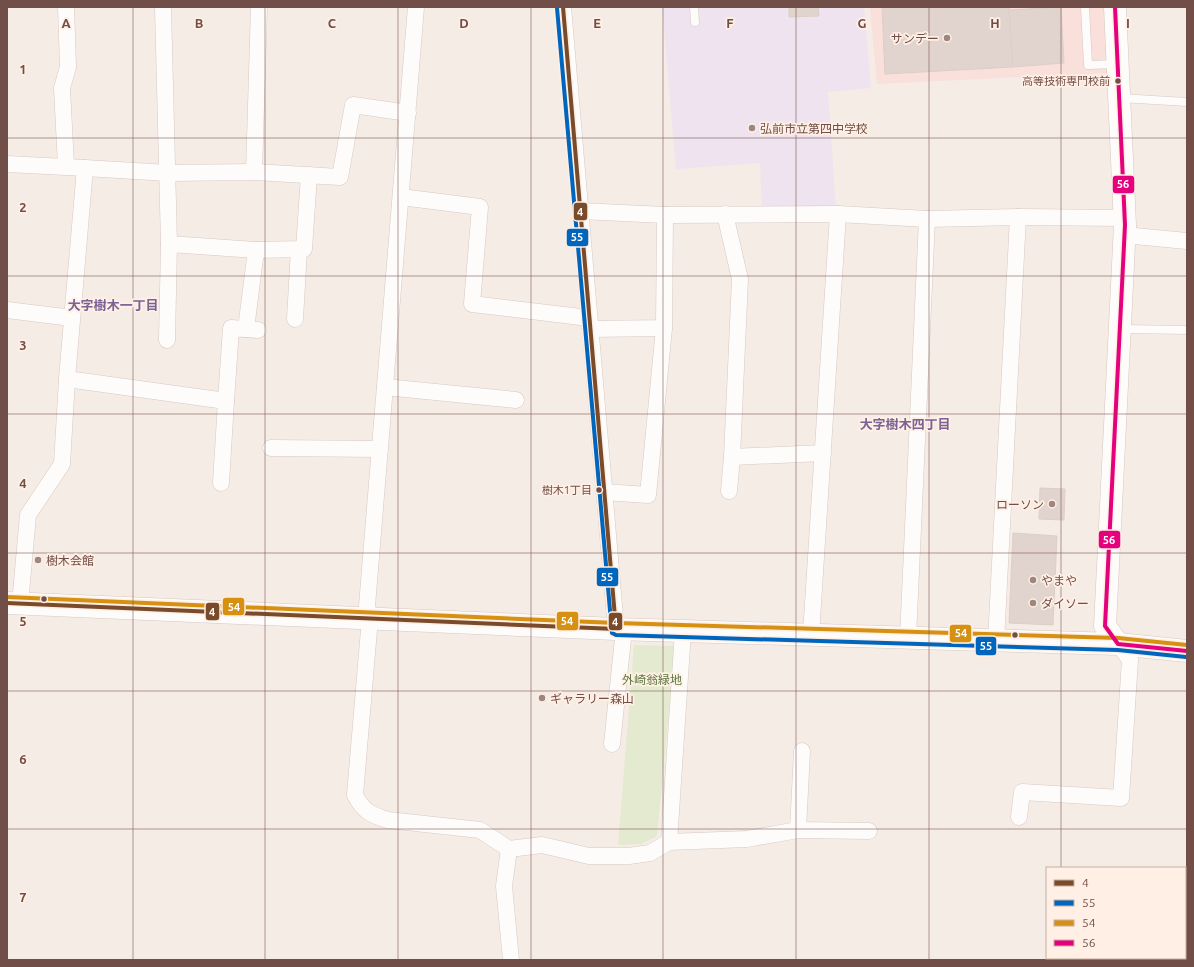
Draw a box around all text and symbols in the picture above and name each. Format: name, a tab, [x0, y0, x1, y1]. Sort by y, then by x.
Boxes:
text: A	[61, 16, 71, 30]
text: B	[195, 16, 204, 30]
text: C	[328, 16, 337, 30]
text: D	[459, 16, 469, 30]
text: E	[593, 16, 601, 30]
text: F	[726, 16, 734, 30]
text: G	[858, 16, 867, 30]
text: H	[990, 16, 1000, 30]
text: I	[1126, 16, 1130, 30]
place label: サンデー	[891, 32, 939, 45]
marker: サンデー	[942, 33, 952, 43]
text: 1	[19, 62, 27, 76]
place label: 高等技術専門校前	[1022, 75, 1110, 87]
marker: 高等技術専門校前	[1113, 76, 1123, 86]
place label: 弘前市立第四中学校	[760, 122, 868, 135]
marker: 弘前市立第四中学校	[747, 123, 757, 133]
line badge: 56	[1112, 175, 1135, 194]
text: 56	[1117, 178, 1129, 190]
text: 2	[19, 200, 27, 214]
line badge: 4	[573, 202, 588, 221]
text: 4	[577, 206, 583, 218]
line badge: 55	[566, 228, 589, 247]
text: 55	[571, 231, 583, 243]
district label: 大字樹木一丁目	[67, 298, 159, 312]
text: 3	[19, 338, 27, 352]
district label: 大字樹木四丁目	[859, 417, 951, 431]
text: 4	[19, 476, 27, 490]
place label: 樹木1丁目	[542, 484, 592, 496]
marker: 樹木1丁目	[594, 485, 604, 495]
place label: ローソン	[996, 498, 1044, 511]
marker: ローソン	[1047, 499, 1057, 509]
line badge: 56	[1098, 530, 1121, 549]
text: 56	[1103, 534, 1115, 546]
place label: 樹木会館	[46, 554, 94, 567]
marker: 樹木会館	[33, 555, 43, 565]
line badge: 55	[596, 567, 619, 587]
text: 55	[601, 571, 613, 583]
place label: やまや	[1041, 574, 1077, 587]
marker: やまや	[1028, 575, 1038, 585]
unlabelled marker	[39, 594, 49, 604]
line badge: 54	[222, 597, 245, 616]
place label: ダイソー	[1041, 597, 1089, 610]
marker: ダイソー	[1028, 598, 1038, 608]
text: 54	[228, 601, 240, 613]
line badge: 4	[205, 602, 220, 621]
text: 4	[209, 606, 215, 618]
line badge: 54	[556, 611, 579, 631]
line badge: 4	[608, 612, 623, 631]
text: 5	[19, 614, 27, 628]
text: 54	[561, 615, 573, 627]
text: 4	[612, 616, 618, 628]
line badge: 54	[949, 624, 972, 643]
text: 54	[955, 627, 967, 639]
unlabelled marker	[1010, 630, 1020, 640]
line badge: 55	[975, 636, 997, 656]
text: 55	[980, 640, 992, 652]
park label: 外崎翁緑地	[622, 673, 682, 686]
place label: ギャラリー森山	[550, 692, 634, 705]
marker: ギャラリー森山	[537, 693, 547, 703]
text: 6	[19, 752, 27, 766]
legend	[1046, 867, 1186, 959]
text: 4	[1082, 876, 1089, 889]
text: 7	[19, 890, 27, 904]
text: 55	[1082, 896, 1096, 909]
text: 54	[1082, 916, 1096, 929]
text: 56	[1082, 936, 1096, 949]

